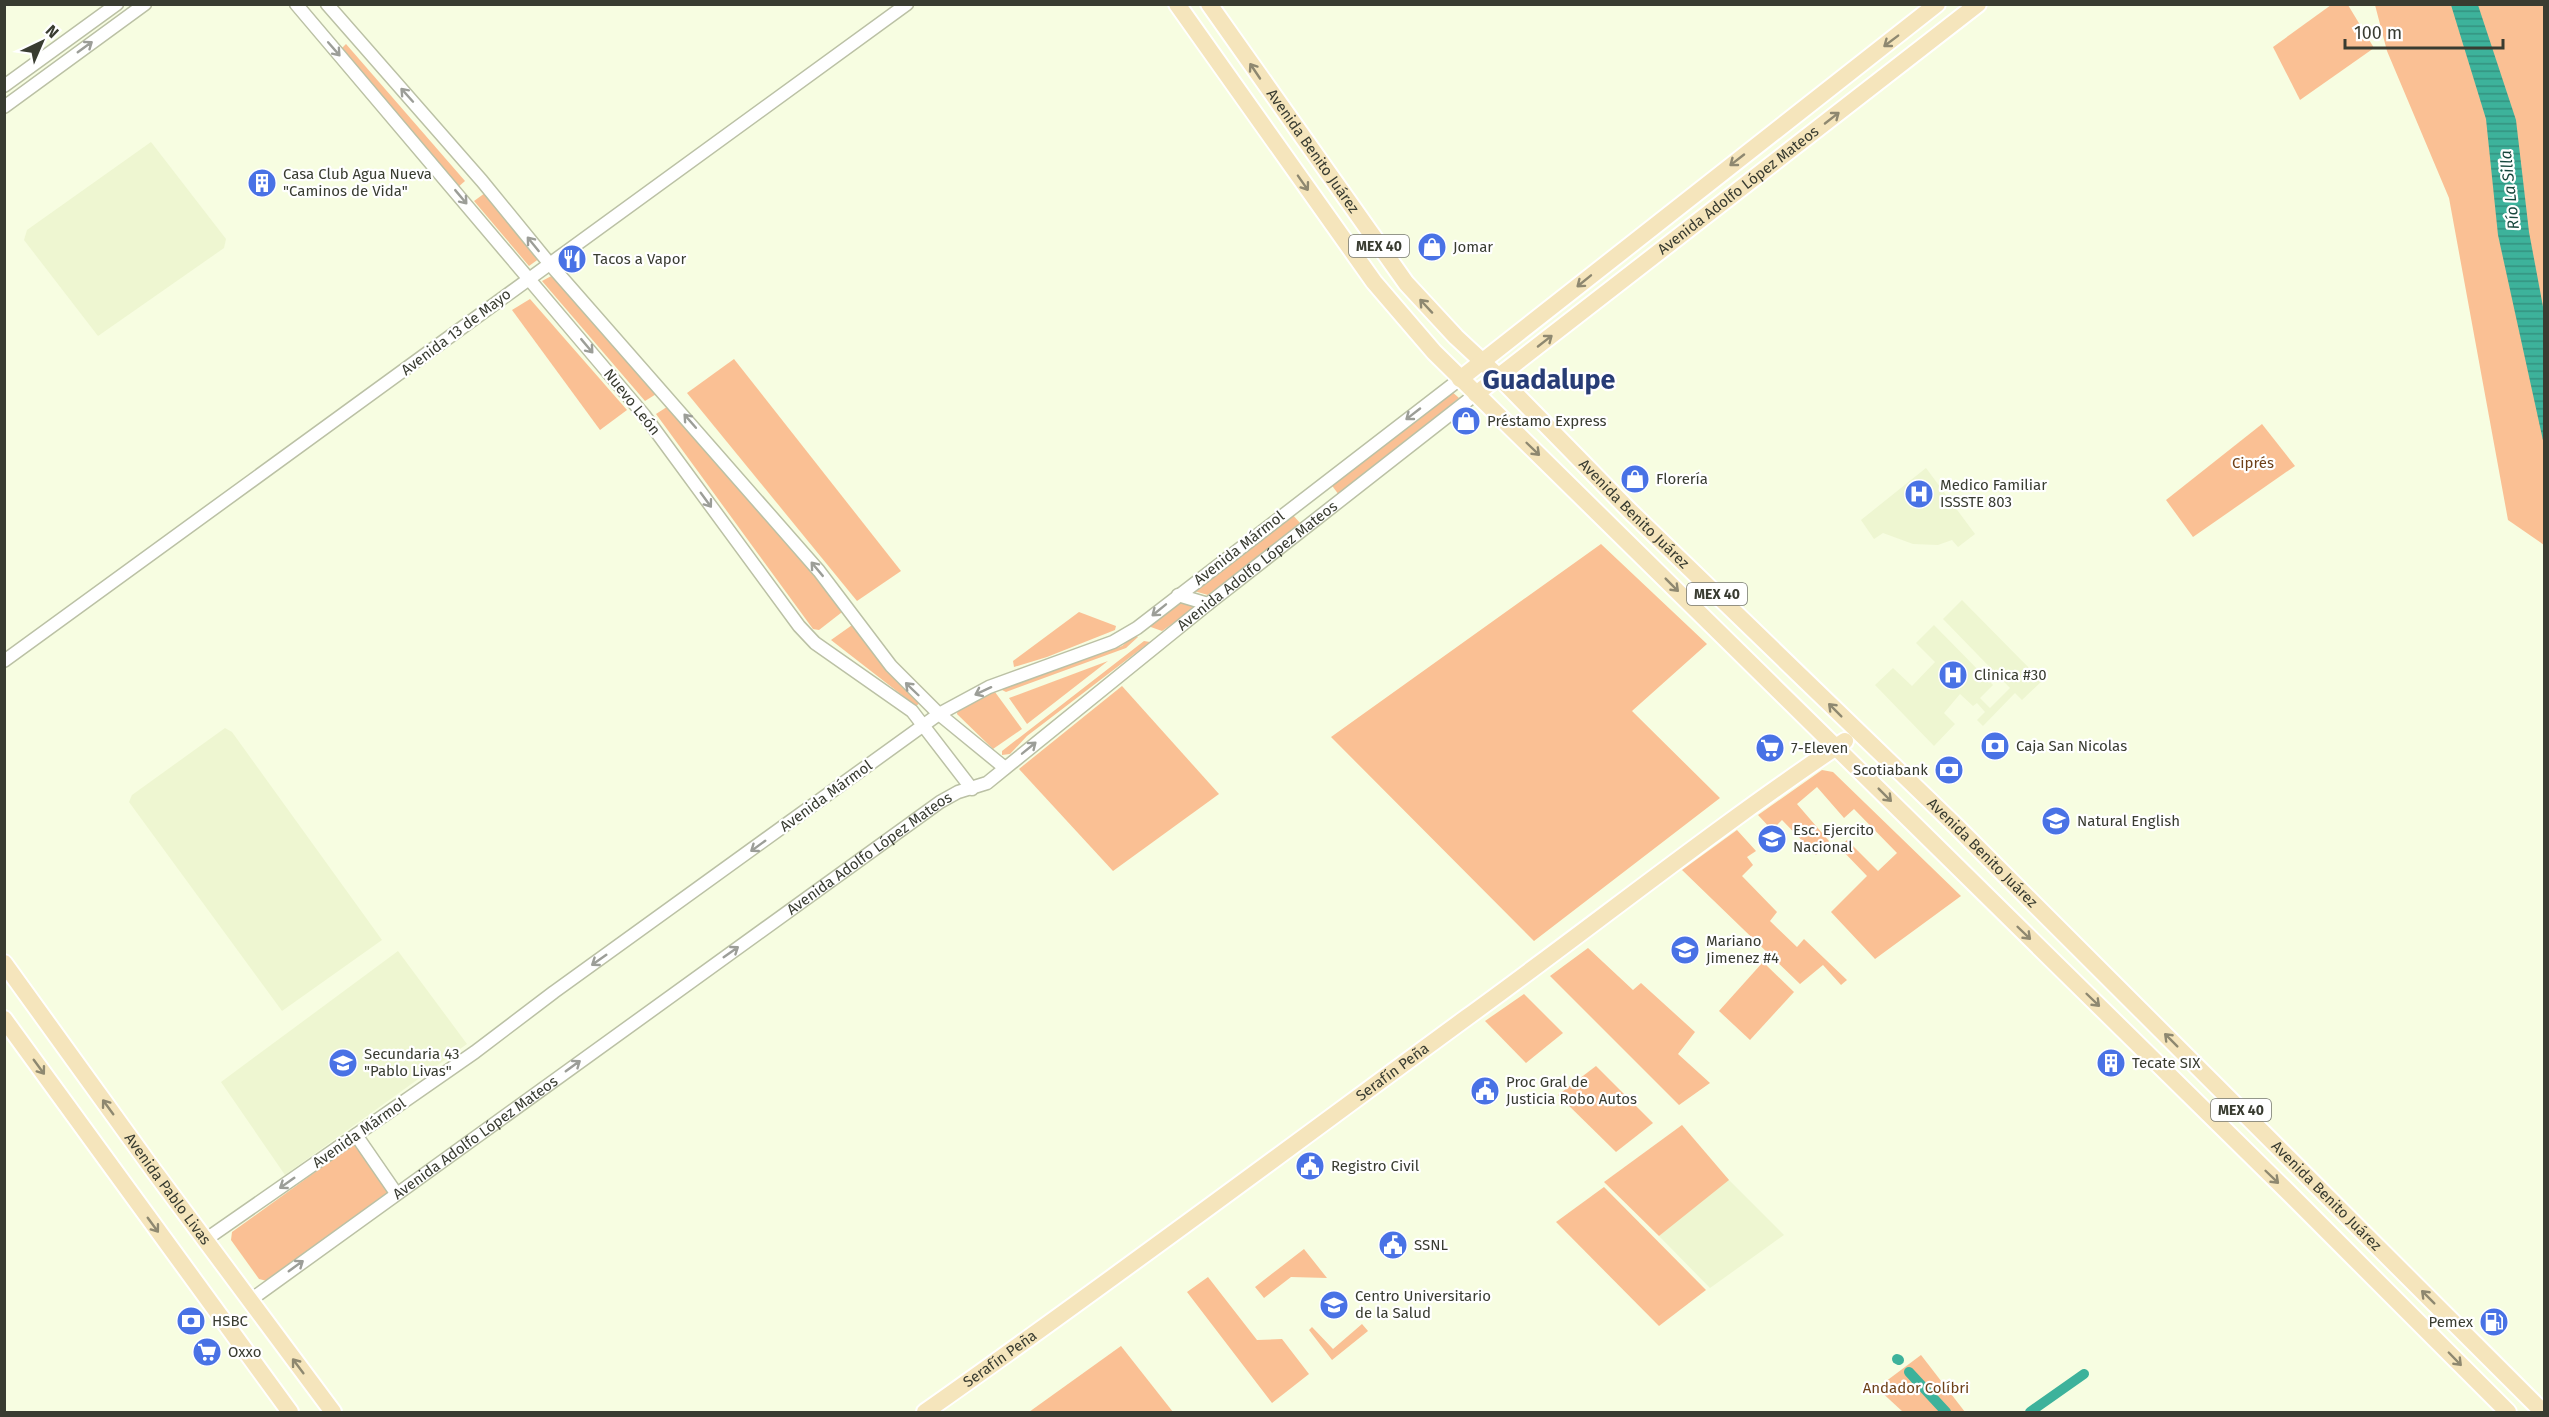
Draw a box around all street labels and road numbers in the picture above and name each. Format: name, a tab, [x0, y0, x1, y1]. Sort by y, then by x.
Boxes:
street label: Avenida Benito Juárez	[1263, 85, 1363, 217]
street label: Avenida Adolfo López Mateos	[1654, 122, 1822, 259]
road number: MEX 40	[1349, 235, 1409, 257]
street label: Avenida 13 de Mayo	[397, 285, 515, 379]
street label: Nuevo León	[600, 365, 664, 439]
street label: Avenida Benito Juárez	[1575, 455, 1693, 573]
street label: Avenida Adolfo López Mateos	[1173, 497, 1341, 634]
street label: Avenida Mármol	[1190, 507, 1288, 589]
road number: MEX 40	[1687, 583, 1747, 605]
street label: Avenida Mármol	[776, 756, 876, 836]
street label: Avenida Adolfo López Mateos	[783, 788, 955, 919]
street label: Avenida Benito Juárez	[1923, 794, 2042, 911]
street label: Serafín Peña	[1352, 1039, 1433, 1105]
street label: Avenida Adolfo López Mateos	[389, 1072, 561, 1203]
street label: Avenida Mármol	[309, 1094, 410, 1172]
road number: MEX 40	[2211, 1099, 2271, 1121]
street label: Avenida Pablo Livas	[121, 1130, 215, 1248]
street label: Avenida Benito Juárez	[2268, 1137, 2385, 1255]
street label: Serafín Peña	[960, 1326, 1040, 1391]

